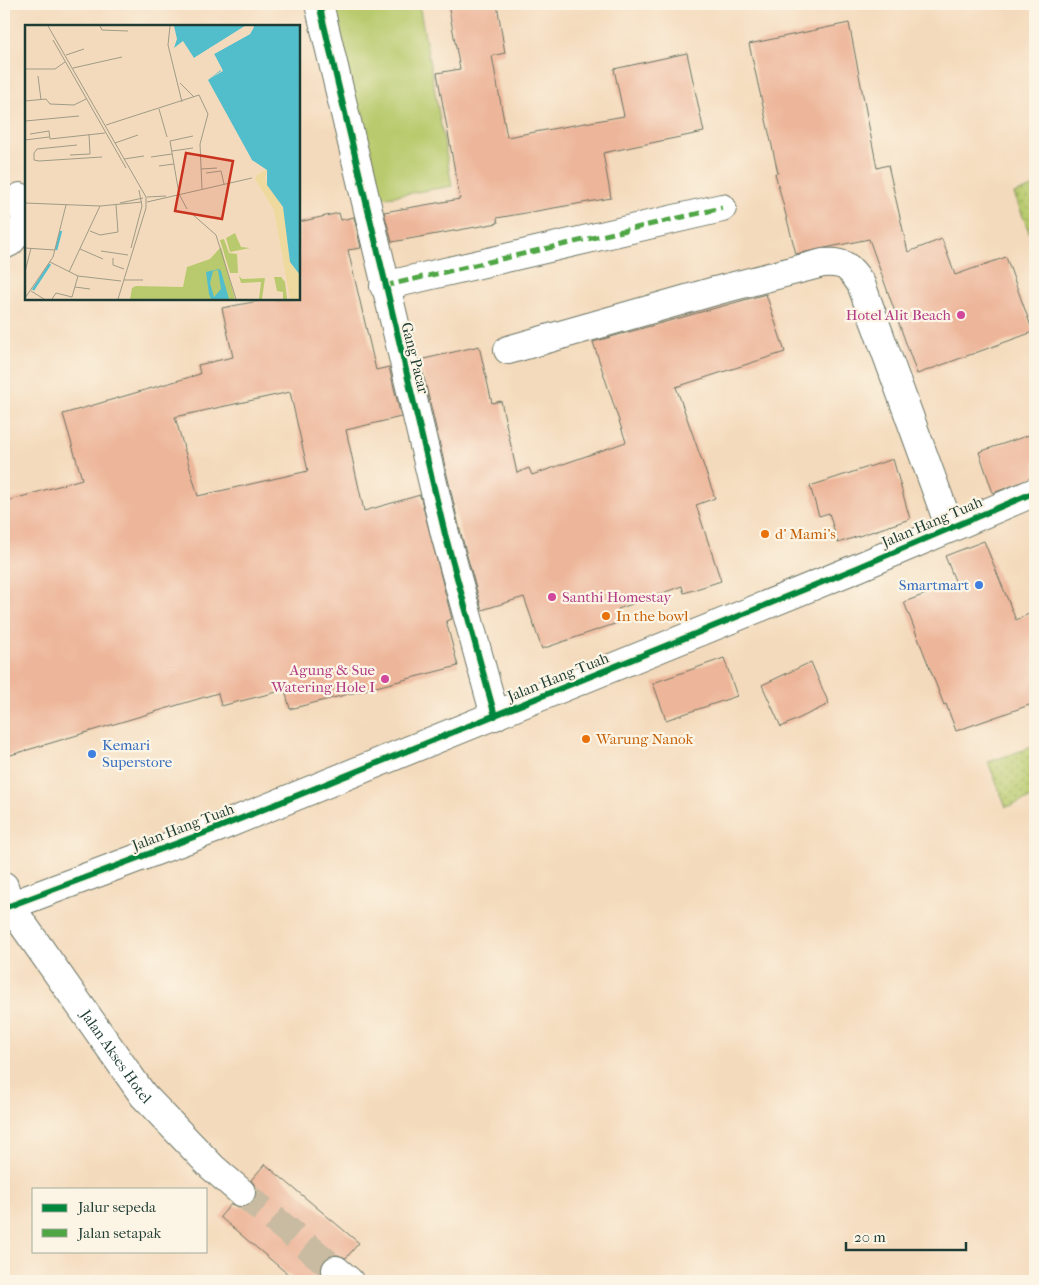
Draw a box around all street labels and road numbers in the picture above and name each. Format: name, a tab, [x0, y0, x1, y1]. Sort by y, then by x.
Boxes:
street label: Gang Pacar	[397, 320, 433, 396]
street label: Jalan Hang Tuah	[878, 492, 986, 552]
street label: Jalan Hang Tuah	[504, 648, 612, 706]
street label: Jalan Hang Tuah	[129, 799, 237, 855]
street label: Jalan Akses Hotel	[76, 1005, 155, 1107]

